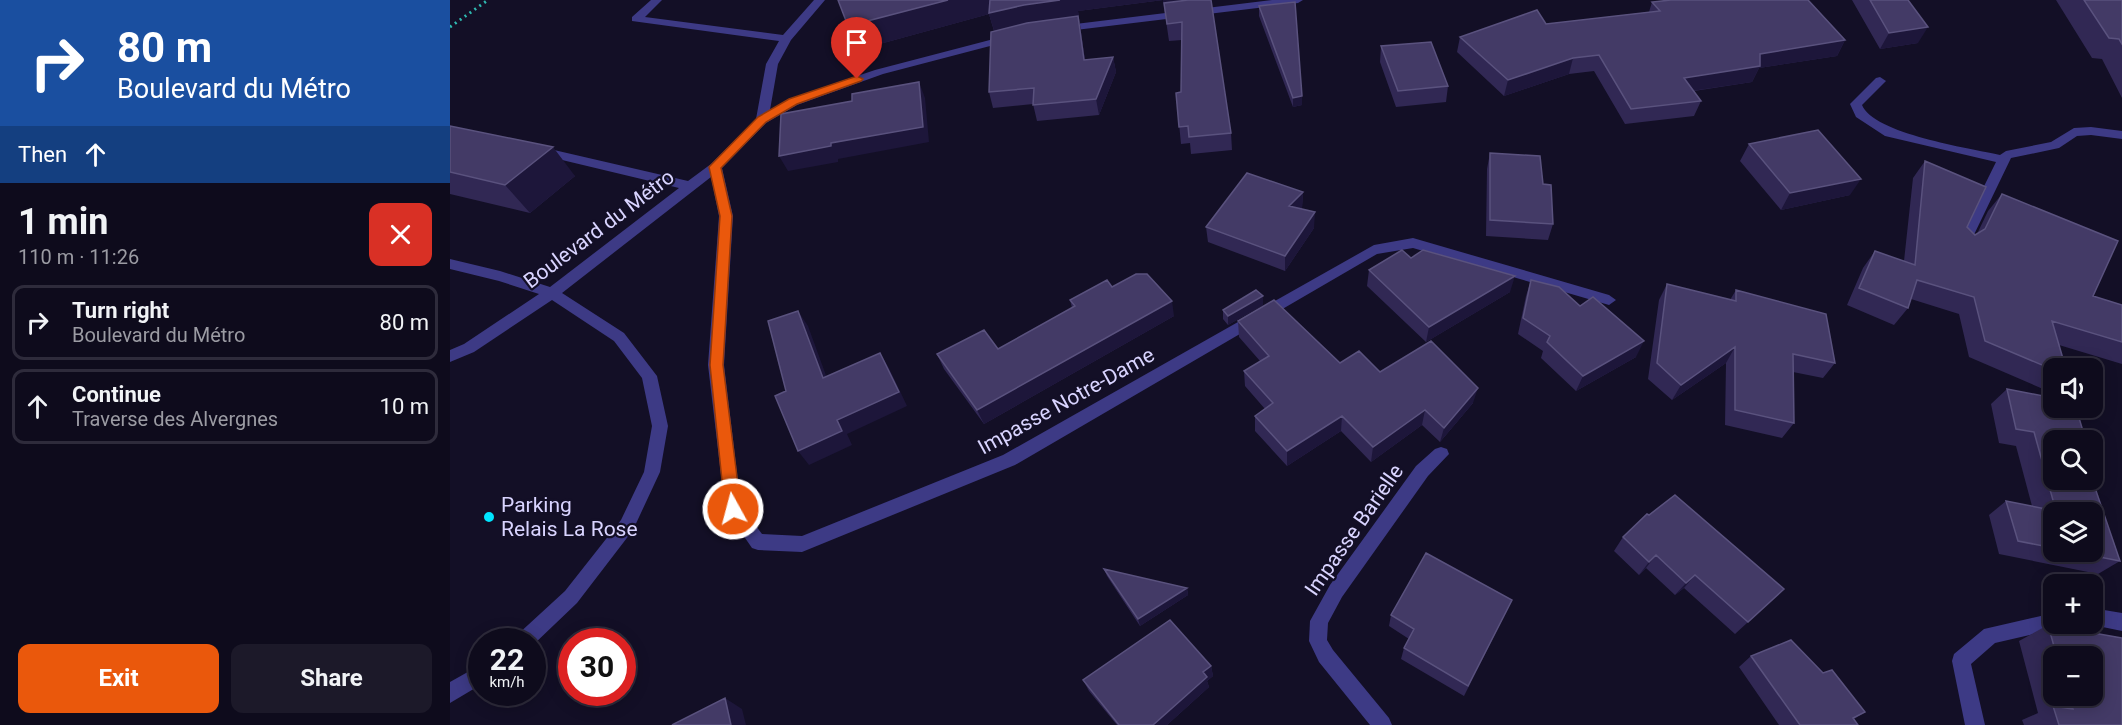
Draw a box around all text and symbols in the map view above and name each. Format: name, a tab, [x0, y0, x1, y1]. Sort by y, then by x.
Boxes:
pin	[831, 17, 882, 79]
text: 80 m	[117, 23, 212, 72]
icon: right	[18, 24, 96, 102]
icon: arrive	[840, 26, 873, 59]
text: Boulevard du Métro	[117, 73, 351, 105]
icon: ahead	[79, 138, 112, 171]
text: Then	[18, 142, 67, 167]
street label: Boulevard du Métro	[519, 165, 679, 293]
text: 1 min	[18, 201, 109, 243]
button: close	[369, 203, 432, 266]
text: 110 m · 11:26	[18, 245, 139, 269]
text: Turn right	[72, 298, 169, 323]
icon: right	[21, 306, 54, 339]
text: 80 m	[380, 310, 429, 335]
text: Boulevard du Métro	[72, 323, 245, 347]
street label: Impasse Notre-Dame	[974, 343, 1158, 459]
map controls	[2043, 358, 2103, 706]
button: sound	[2043, 358, 2103, 418]
text: Continue	[72, 382, 161, 407]
icon: ahead	[21, 390, 54, 423]
text: 10 m	[380, 394, 429, 419]
text: Traverse des Alvergnes	[72, 407, 278, 431]
button: search	[2043, 430, 2103, 490]
street label: Impasse Barielle	[1300, 460, 1408, 600]
position arrow	[701, 477, 765, 541]
place label: Parking Relais La Rose	[501, 493, 638, 541]
button: layers	[2043, 502, 2103, 562]
marker: Parking Relais La Rose	[482, 510, 496, 524]
button: +	[2043, 574, 2103, 634]
speed limit sign: 30	[558, 628, 636, 706]
text: 22	[490, 642, 524, 677]
button: Exit	[18, 644, 219, 713]
button: Share	[231, 644, 432, 713]
button: −	[2043, 646, 2103, 706]
text: km/h	[489, 673, 525, 691]

